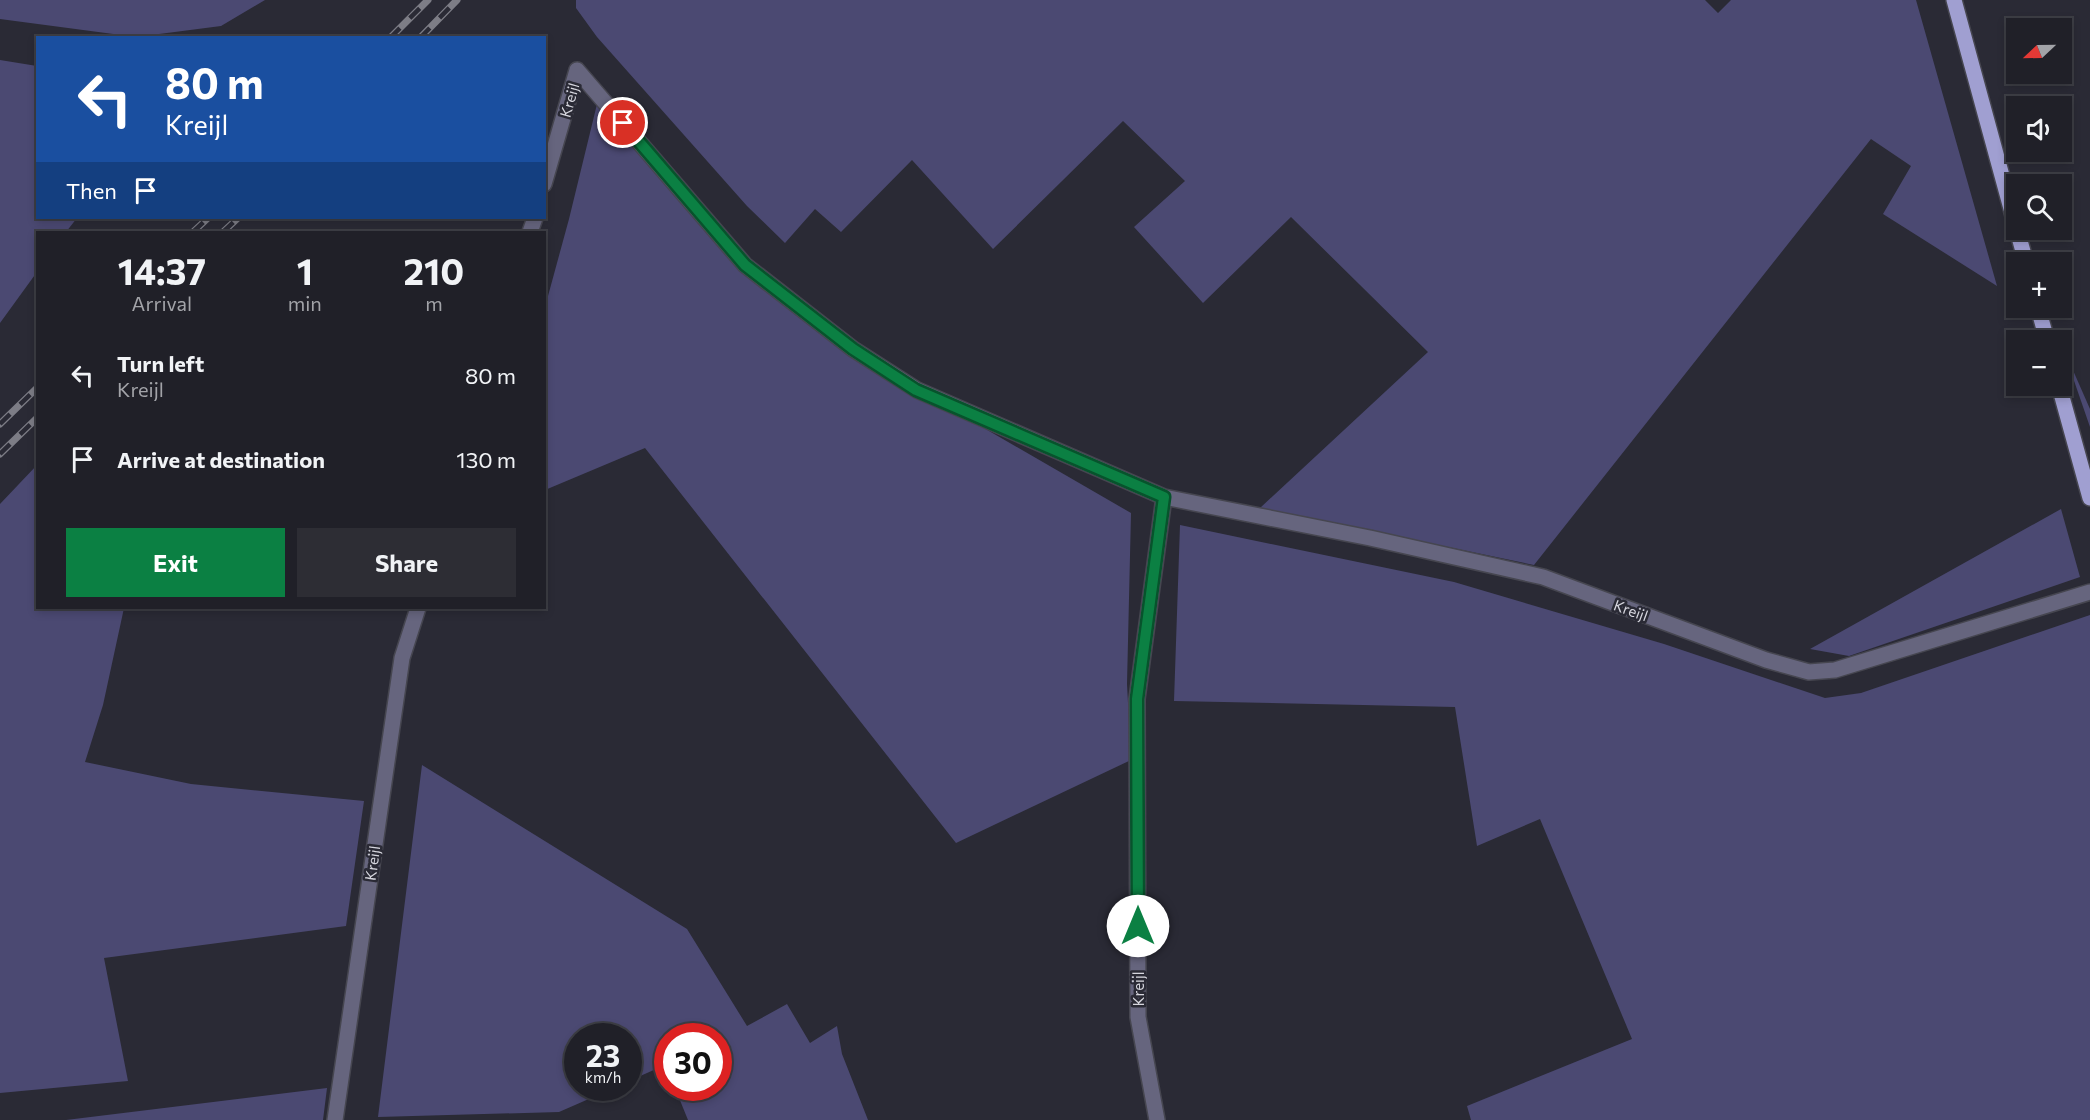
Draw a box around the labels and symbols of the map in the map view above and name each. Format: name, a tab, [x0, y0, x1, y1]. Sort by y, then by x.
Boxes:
north arrow	[2006, 18, 2072, 84]
street label: Kreijl	[555, 81, 583, 119]
pin	[597, 97, 648, 148]
street label: Kreijl	[1611, 596, 1651, 624]
street label: Kreijl	[361, 844, 383, 882]
position arrow	[1106, 894, 1170, 958]
street label: Kreijl	[1129, 971, 1147, 1007]
speed limit sign: 30	[654, 1023, 732, 1101]

